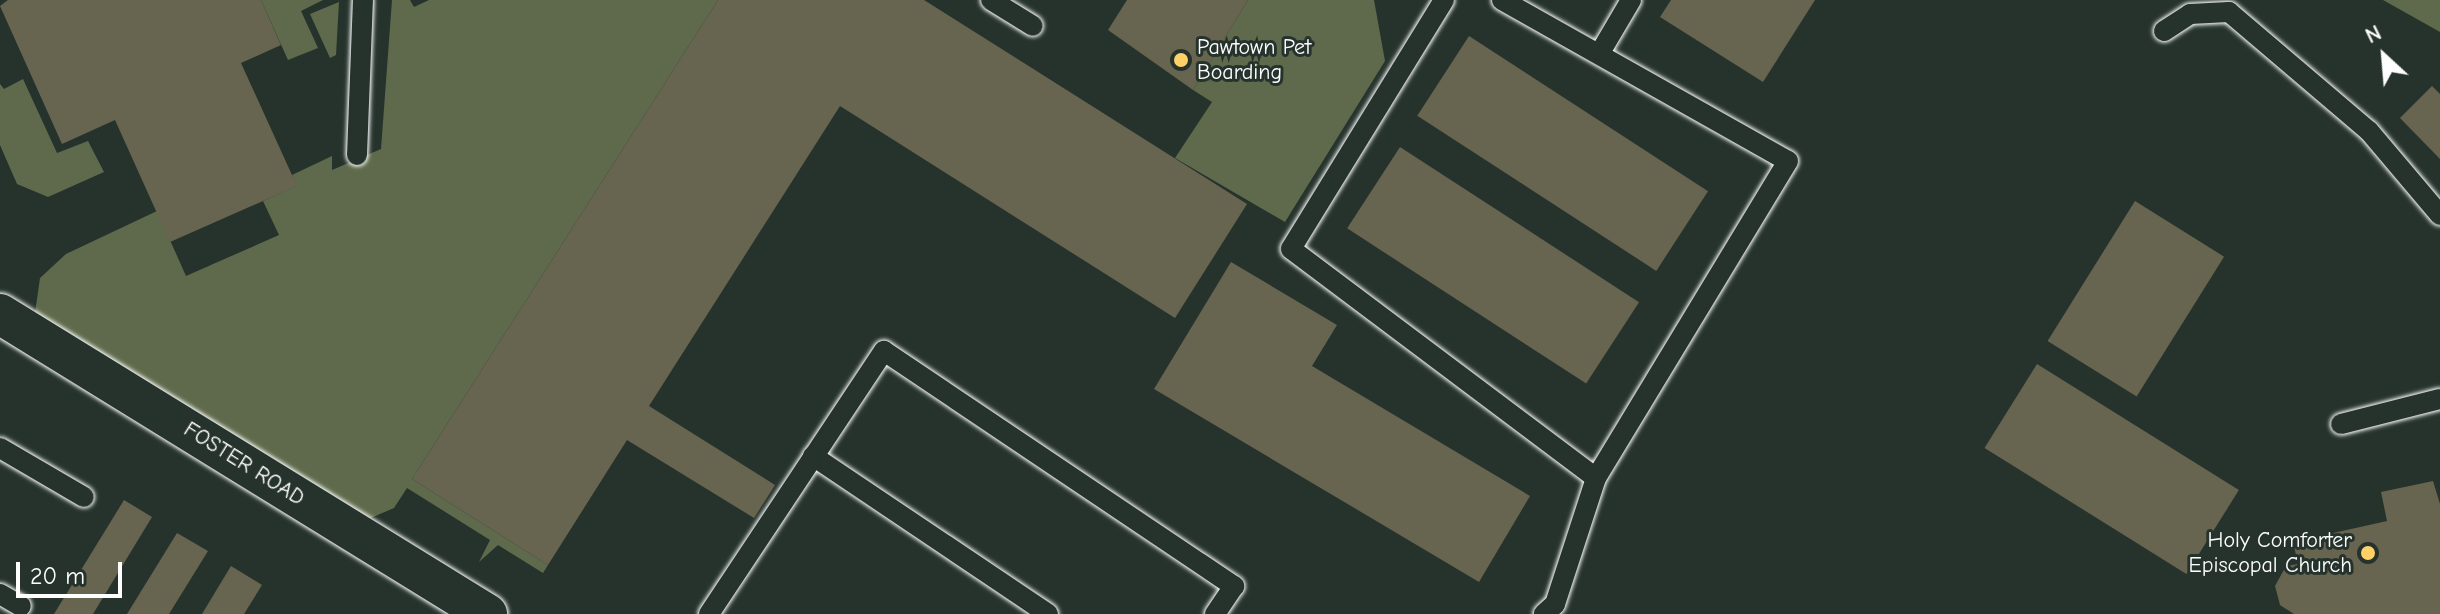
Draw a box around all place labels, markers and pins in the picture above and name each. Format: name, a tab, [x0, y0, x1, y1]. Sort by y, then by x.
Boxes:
place label: Pawtown Pet Boarding	[1197, 34, 1311, 86]
marker: Pawtown Pet Boarding	[1172, 51, 1190, 69]
place label: Holy Comforter Episcopal Church	[2189, 527, 2352, 578]
marker: Holy Comforter Episcopal Church	[2359, 544, 2377, 562]

